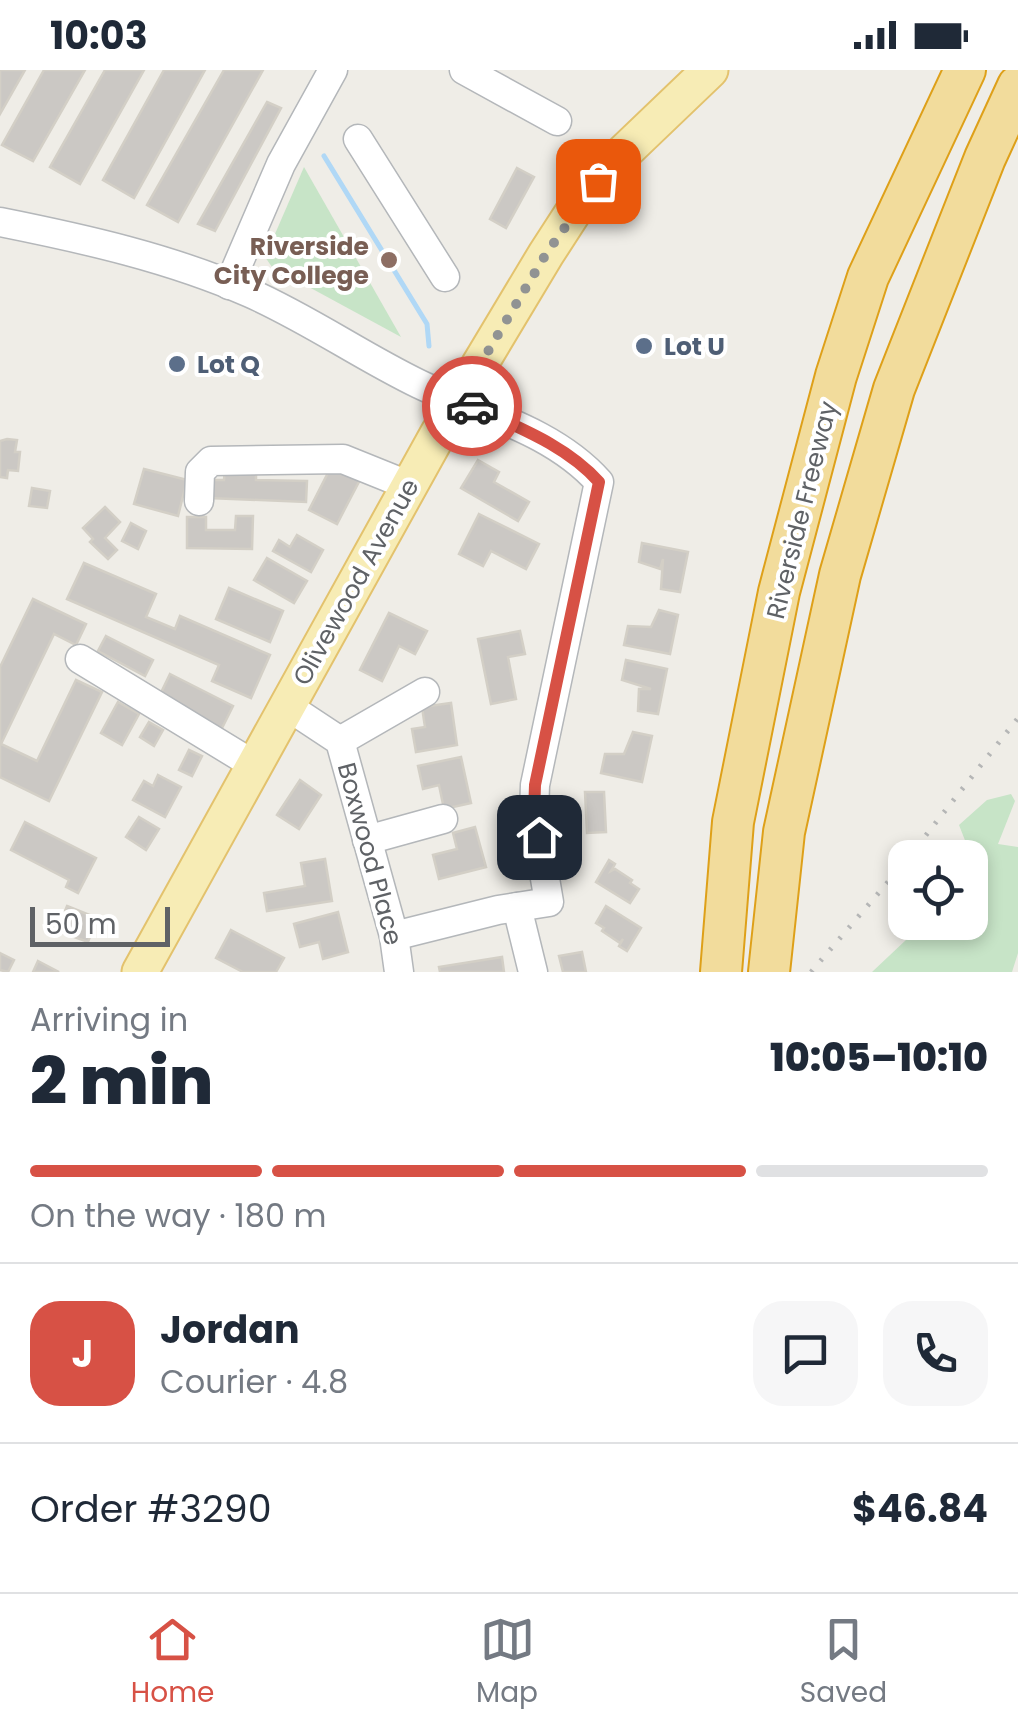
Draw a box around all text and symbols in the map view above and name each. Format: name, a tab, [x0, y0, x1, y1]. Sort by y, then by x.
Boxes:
text: 10:03	[50, 9, 148, 62]
pin	[556, 139, 641, 224]
icon: bag	[571, 154, 626, 209]
place label: Riverside City College	[214, 229, 369, 293]
marker: Riverside City College	[378, 249, 400, 271]
place label: Lot U	[664, 329, 725, 364]
marker: Lot U	[633, 335, 655, 357]
place label: Lot Q	[197, 347, 260, 382]
marker: Lot Q	[166, 353, 188, 375]
courier	[422, 356, 522, 456]
icon: car	[445, 379, 500, 434]
street label: Riverside Freeway	[758, 398, 846, 622]
street label: Olivewood Avenue	[285, 472, 427, 692]
street label: Boxwood Place	[329, 759, 411, 949]
pin	[497, 795, 582, 880]
icon: home	[512, 810, 567, 865]
map controls	[888, 840, 988, 940]
button: locate	[888, 840, 988, 940]
scale bar	[30, 902, 170, 946]
text: 50 m	[45, 905, 116, 944]
text: Arriving in	[30, 997, 188, 1042]
text: 10:05–10:10	[770, 1031, 988, 1084]
text: 2 min	[30, 1036, 213, 1127]
text: On the way · 180 m	[30, 1193, 326, 1238]
button: chat	[753, 1301, 858, 1406]
button: phone	[883, 1301, 988, 1406]
text: Jordan	[160, 1303, 300, 1356]
text: J	[72, 1327, 93, 1380]
text: Courier · 4.8	[160, 1359, 348, 1404]
text: Order #3290	[30, 1482, 272, 1535]
text: $46.84	[852, 1482, 988, 1535]
tab: Home	[131, 1612, 214, 1714]
tab: Map	[476, 1612, 538, 1714]
tab: Saved	[800, 1612, 887, 1714]

